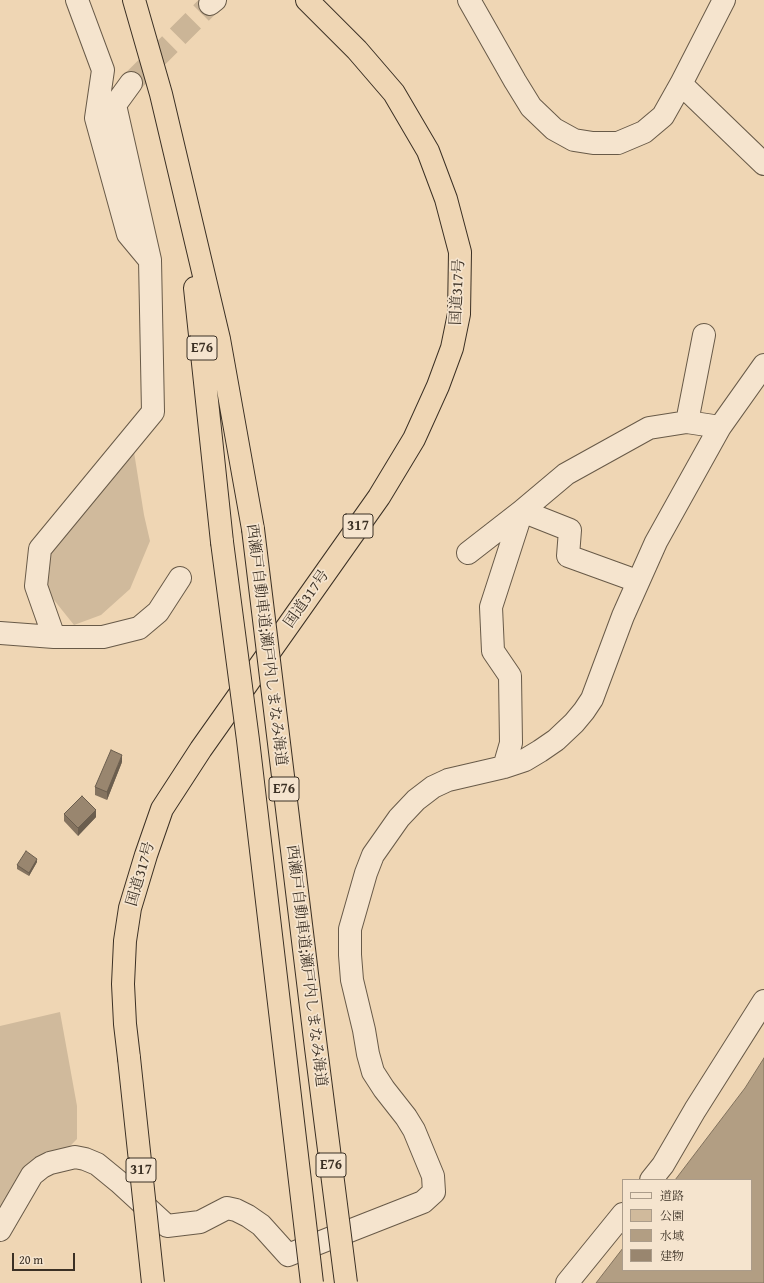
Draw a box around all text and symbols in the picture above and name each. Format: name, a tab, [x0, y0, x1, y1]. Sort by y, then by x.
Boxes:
street label: 国道317号	[447, 258, 469, 326]
road number: E76	[187, 336, 217, 360]
road number: 317	[343, 514, 373, 538]
street label: 西瀬戸自動車道;瀬戸内しまなみ海道	[242, 523, 290, 767]
street label: 国道317号	[281, 567, 333, 631]
road number: E76	[269, 777, 299, 801]
street label: 国道317号	[123, 839, 159, 909]
street label: 西瀬戸自動車道;瀬戸内しまなみ海道	[282, 844, 330, 1088]
road number: E76	[316, 1153, 346, 1177]
road number: 317	[126, 1158, 156, 1182]
legend	[622, 1179, 752, 1271]
text: 道路	[660, 1187, 684, 1204]
text: 公園	[660, 1207, 684, 1224]
text: 水域	[660, 1227, 684, 1244]
scale bar	[14, 1245, 77, 1271]
text: 建物	[660, 1247, 684, 1264]
text: 20 m	[19, 1251, 43, 1268]

